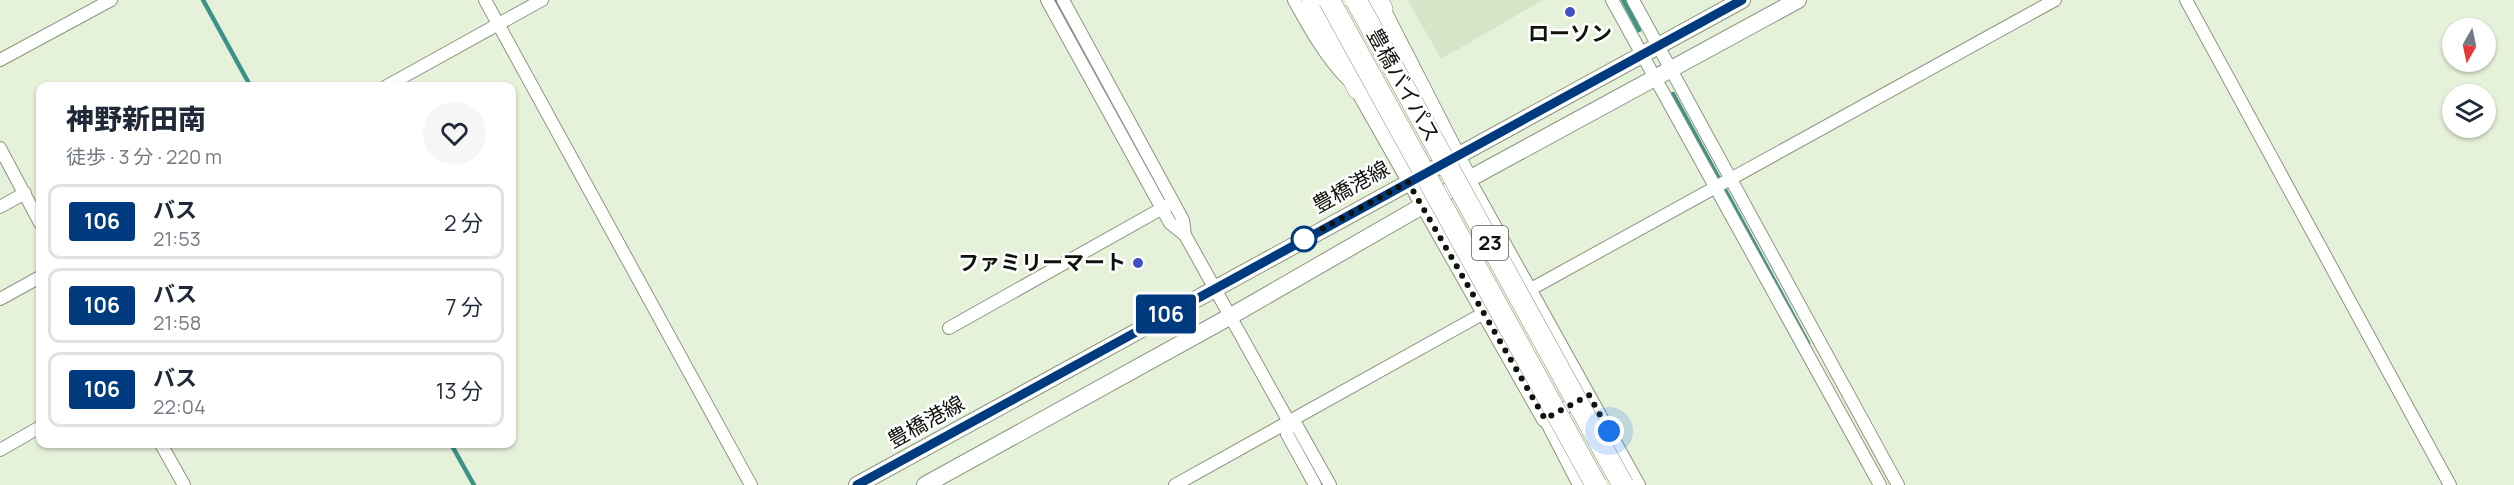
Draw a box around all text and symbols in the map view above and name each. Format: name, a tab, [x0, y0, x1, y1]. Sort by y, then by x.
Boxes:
marker: ローソン	[1563, 5, 1577, 19]
north arrow	[2442, 18, 2496, 72]
map controls	[2442, 18, 2496, 138]
place label: ローソン	[1528, 19, 1612, 47]
street label: 豊橋バイパス	[1361, 23, 1447, 146]
button: layers	[2442, 84, 2496, 138]
text: 神野新田南	[66, 99, 206, 137]
button: heart	[423, 102, 486, 165]
text: 徒歩 · 3 分 · 220 m	[66, 143, 222, 170]
street label: 豊橋港線	[1307, 154, 1394, 219]
text: バス	[153, 195, 197, 225]
text: 106	[84, 207, 120, 235]
text: 2 分	[444, 208, 483, 238]
text: 21:53	[153, 225, 201, 252]
unlabelled marker	[1291, 226, 1317, 252]
road number: 23	[1472, 226, 1508, 260]
place label: ファミリーマート	[958, 248, 1126, 276]
marker: ファミリーマート	[1131, 256, 1145, 270]
text: バス	[153, 279, 197, 309]
text: 106	[84, 291, 120, 319]
text: 7 分	[446, 292, 483, 322]
line badge: 106	[1132, 294, 1200, 334]
text: 106	[1148, 300, 1184, 328]
text: 21:58	[153, 309, 201, 336]
text: バス	[153, 363, 197, 393]
text: 106	[84, 375, 120, 403]
text: 13 分	[436, 376, 483, 406]
street label: 豊橋港線	[882, 389, 969, 454]
text: 22:04	[153, 393, 206, 420]
your location	[1594, 416, 1624, 446]

